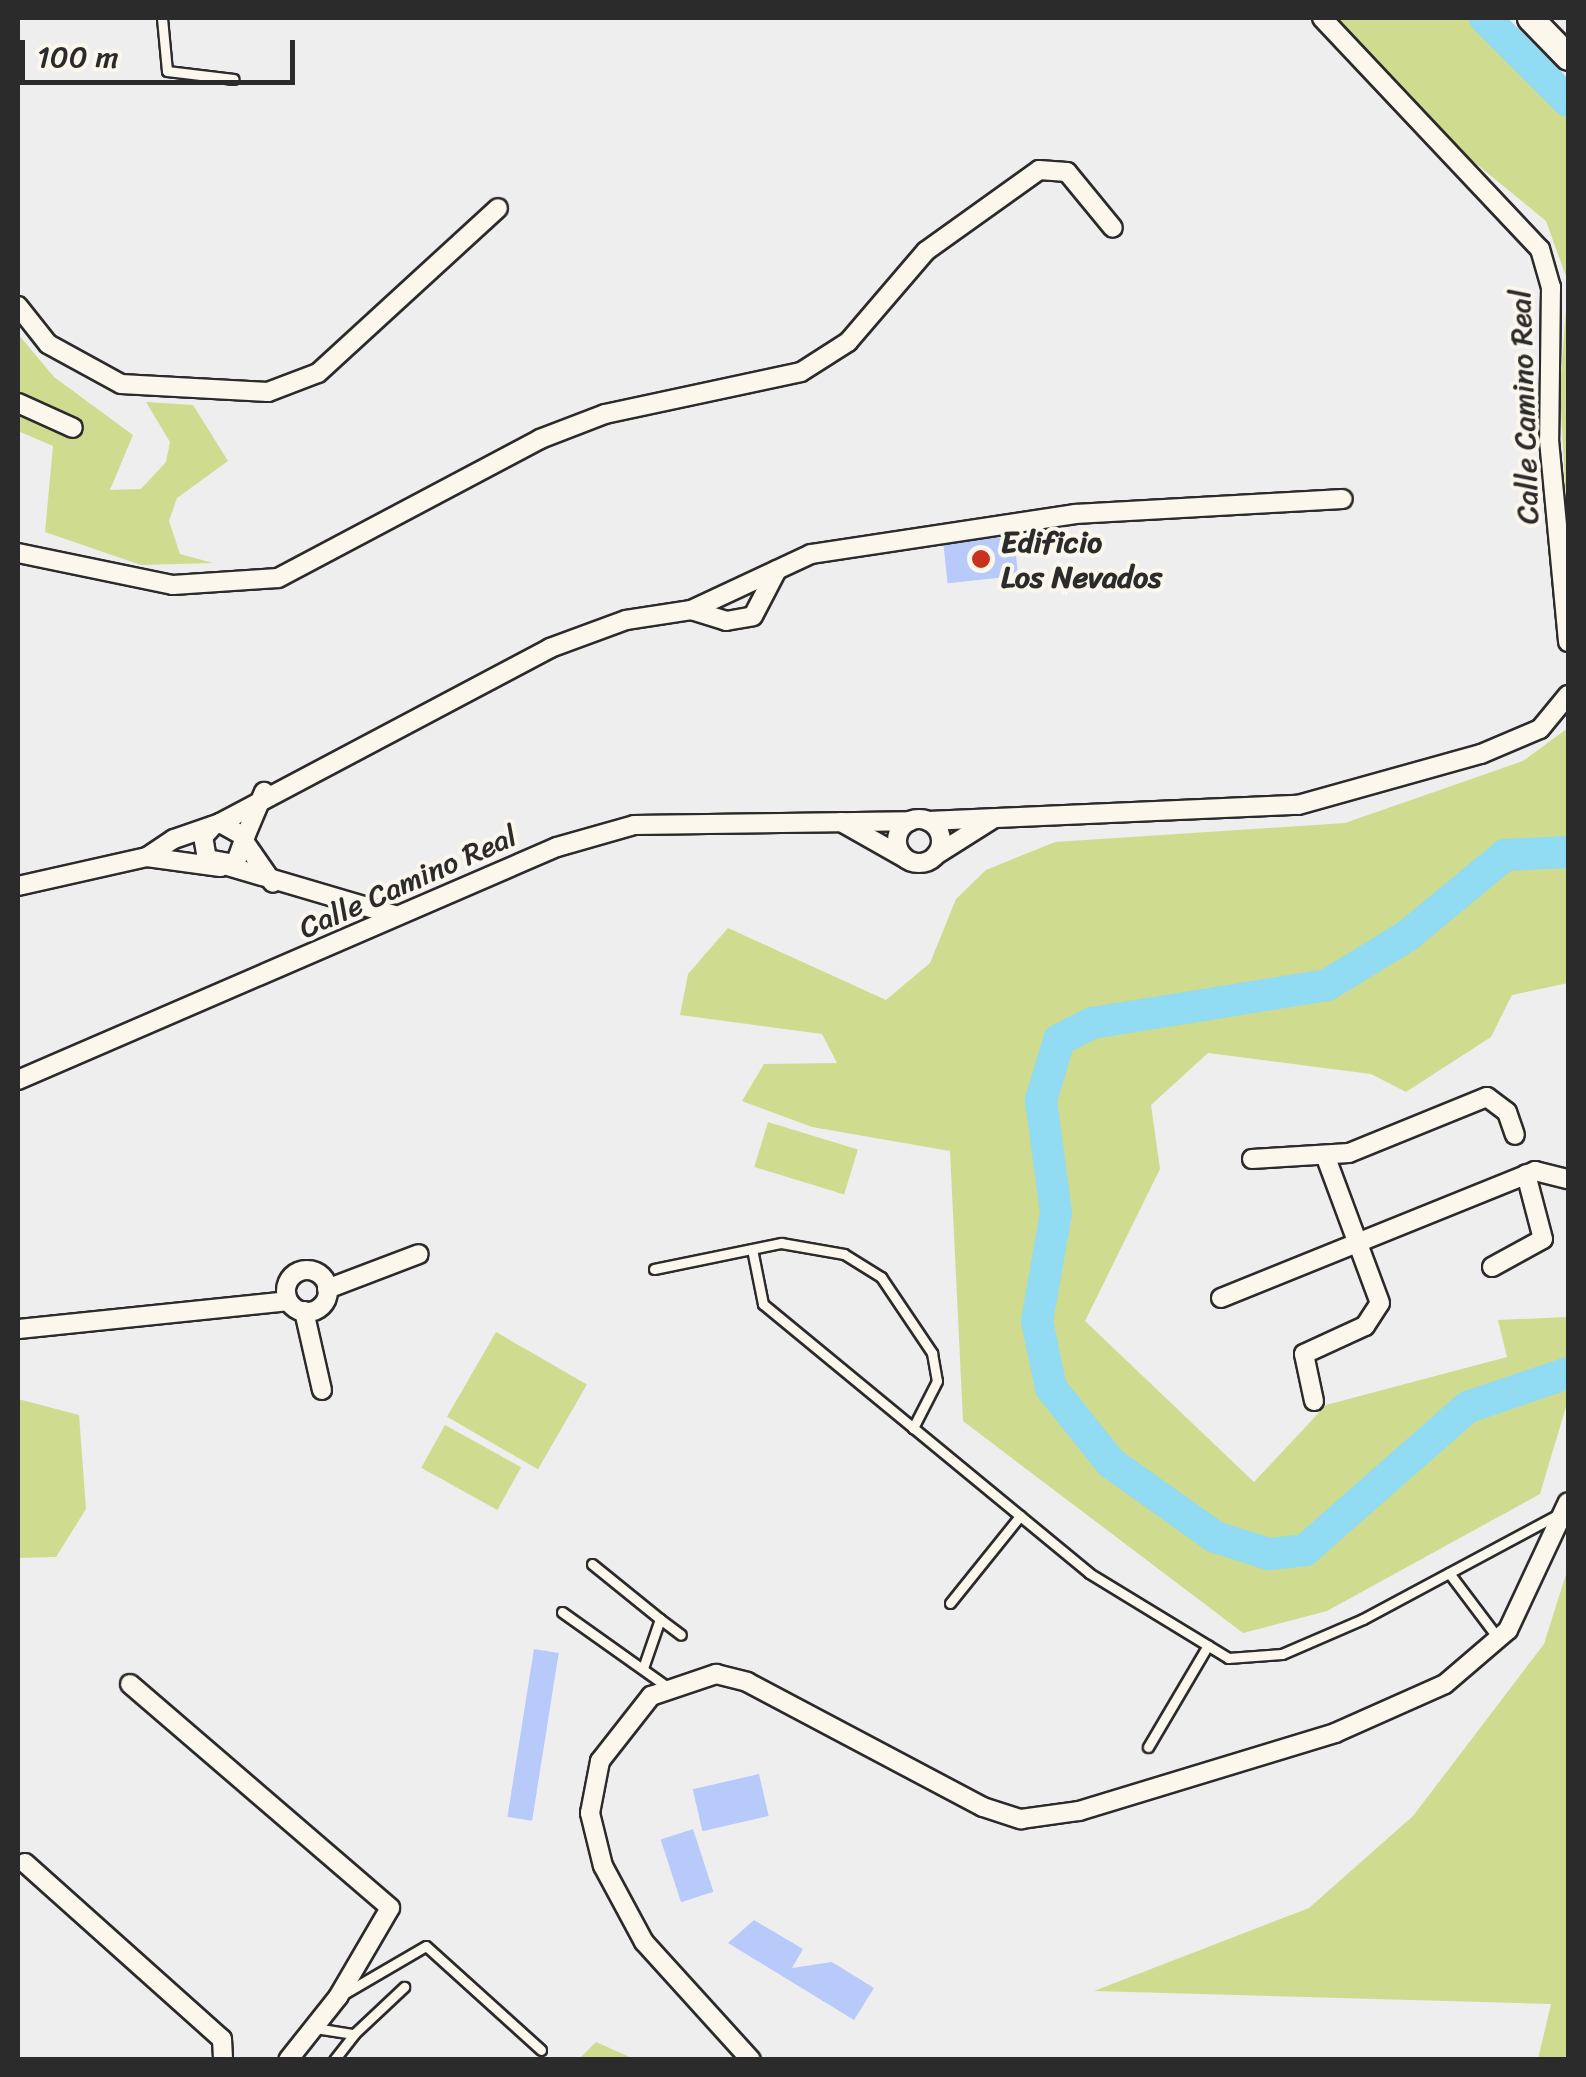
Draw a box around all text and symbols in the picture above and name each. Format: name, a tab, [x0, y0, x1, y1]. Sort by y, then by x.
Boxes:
scale bar	[25, 20, 300, 82]
text: 100 m	[37, 30, 119, 84]
street label: Calle Camino Real	[1502, 289, 1546, 525]
place label: Edificio Los Nevados	[1001, 524, 1160, 594]
marker: Edificio Los Nevados	[970, 548, 992, 570]
street label: Calle Camino Real	[293, 818, 523, 946]

